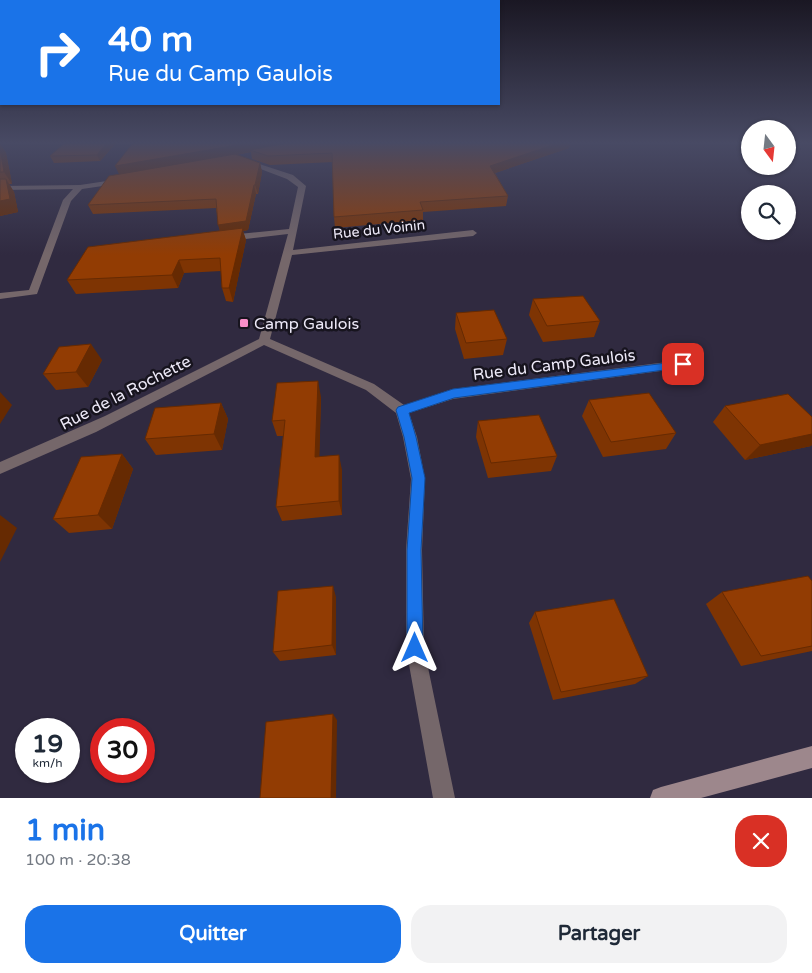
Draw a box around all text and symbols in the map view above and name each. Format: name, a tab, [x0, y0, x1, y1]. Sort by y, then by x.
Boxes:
text: 40 m	[108, 19, 193, 61]
icon: right	[25, 20, 90, 85]
text: Rue du Camp Gaulois	[108, 61, 333, 87]
north arrow	[741, 120, 796, 175]
map controls	[741, 120, 796, 240]
button: search	[741, 185, 796, 240]
street label: Rue du Voinin	[332, 216, 426, 243]
place label: Camp Gaulois	[254, 314, 359, 334]
marker: Camp Gaulois	[238, 317, 250, 329]
pin	[662, 343, 704, 385]
street label: Rue du Camp Gaulois	[472, 345, 637, 385]
icon: arrive	[669, 350, 697, 378]
street label: Rue de la Rochette	[57, 351, 194, 435]
position arrow	[388, 621, 440, 673]
speed limit sign: 30	[90, 718, 155, 783]
text: 19	[32, 729, 63, 759]
text: km/h	[32, 756, 63, 770]
text: 1 min	[25, 812, 105, 849]
button: close	[735, 815, 787, 867]
text: 100 m · 20:38	[25, 850, 131, 870]
button: Quitter	[25, 905, 401, 963]
button: Partager	[411, 905, 787, 963]

